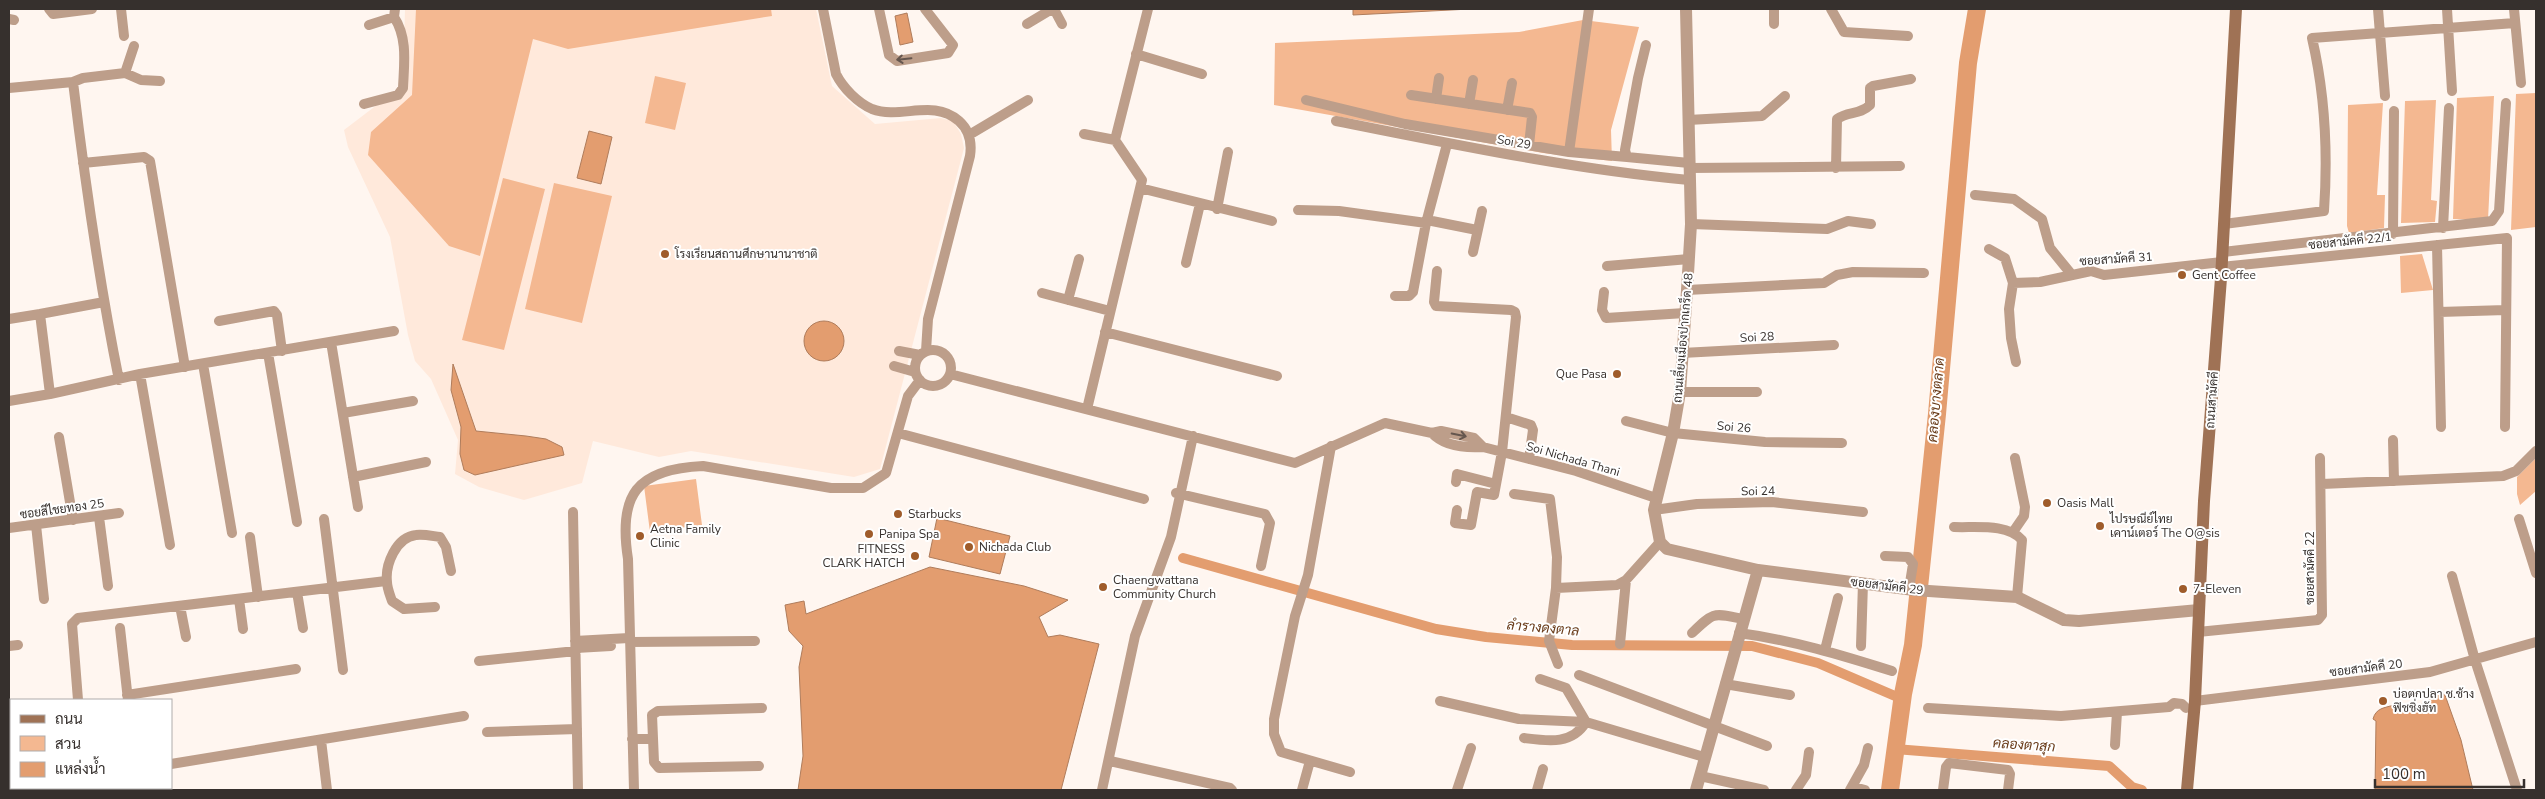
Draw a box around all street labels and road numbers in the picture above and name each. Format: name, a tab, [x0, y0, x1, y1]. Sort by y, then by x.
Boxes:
street label: Soi 29	[1496, 131, 1532, 153]
street label: ซอยสามัคคี 22/1	[2307, 229, 2393, 253]
street label: ซอยสามัคคี 31	[2079, 248, 2153, 270]
street label: ถนนเลี่ยงเมืองปากเกร็ด 48	[1666, 272, 1697, 404]
street label: Soi 28	[1739, 328, 1775, 346]
street label: ถนนสามัคคี	[2202, 371, 2222, 429]
street label: Soi 26	[1716, 418, 1752, 436]
street label: Soi Nichada Thani	[1524, 438, 1622, 480]
street label: Soi 24	[1741, 483, 1775, 499]
street label: ซอยสีไชยทอง 25	[19, 495, 105, 523]
street label: ซอยสามัคคี 22	[2302, 531, 2318, 605]
street label: ซอยสามัคคี 29	[1850, 574, 1924, 598]
street label: ซอยสามัคคี 20	[2329, 656, 2403, 680]

